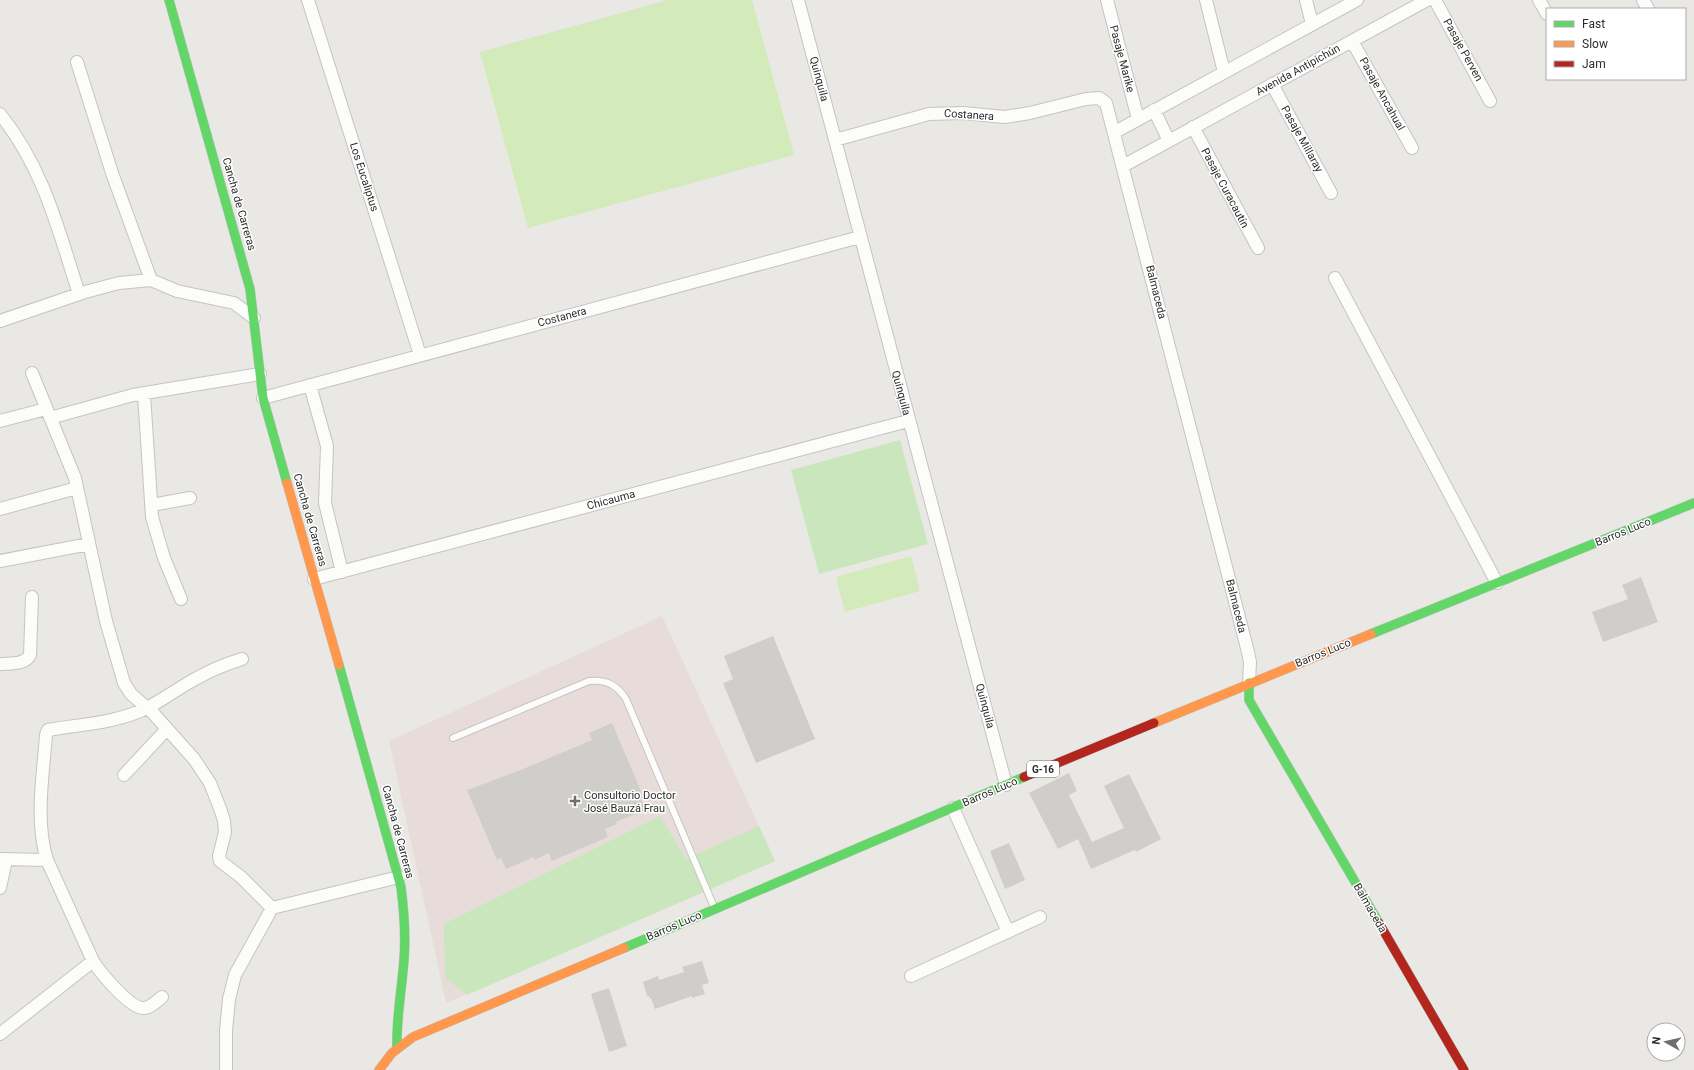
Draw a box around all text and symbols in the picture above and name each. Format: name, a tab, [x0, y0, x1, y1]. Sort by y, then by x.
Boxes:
legend	[1546, 8, 1686, 80]
street label: Pasaje Perven	[1440, 16, 1486, 84]
text: Fast	[1582, 17, 1605, 31]
street label: Pasaje Marike	[1107, 24, 1137, 94]
text: Slow	[1582, 37, 1608, 51]
street label: Avenida Antipichún	[1254, 42, 1342, 98]
street label: Quinquila	[807, 55, 831, 103]
street label: Pasaje Ancahual	[1357, 55, 1407, 133]
text: Jam	[1582, 57, 1606, 71]
street label: Pasaje Millaray	[1278, 104, 1326, 175]
street label: Costanera	[944, 107, 994, 123]
street label: Los Eucaliptus	[347, 141, 381, 213]
street label: Pasaje Curacautín	[1198, 146, 1252, 230]
street label: Cancha de Carreras	[220, 156, 259, 252]
street label: Balmaceda	[1143, 264, 1169, 320]
street label: Costanera	[536, 304, 588, 330]
street label: Quinquila	[889, 369, 913, 417]
street label: Cancha de Carreras	[291, 472, 330, 568]
street label: Chicauma	[585, 487, 637, 513]
street label: Barros Luco	[1593, 515, 1653, 549]
street label: Balmaceda	[1223, 578, 1249, 634]
street label: Barros Luco	[1293, 636, 1353, 670]
street label: Quinquila	[973, 682, 997, 730]
road number: G-16	[1027, 761, 1059, 777]
street label: Barros Luco	[960, 775, 1020, 809]
street label: Cancha de Carreras	[379, 784, 417, 880]
place label: Consultorio Doctor José Bauzá Frau	[584, 789, 676, 815]
marker: Consultorio Doctor José Bauzá Frau	[569, 795, 581, 807]
street label: Balmaceda	[1351, 881, 1389, 935]
street label: Barros Luco	[644, 909, 704, 943]
north arrow	[1646, 1022, 1686, 1062]
text: N	[1650, 1036, 1664, 1045]

